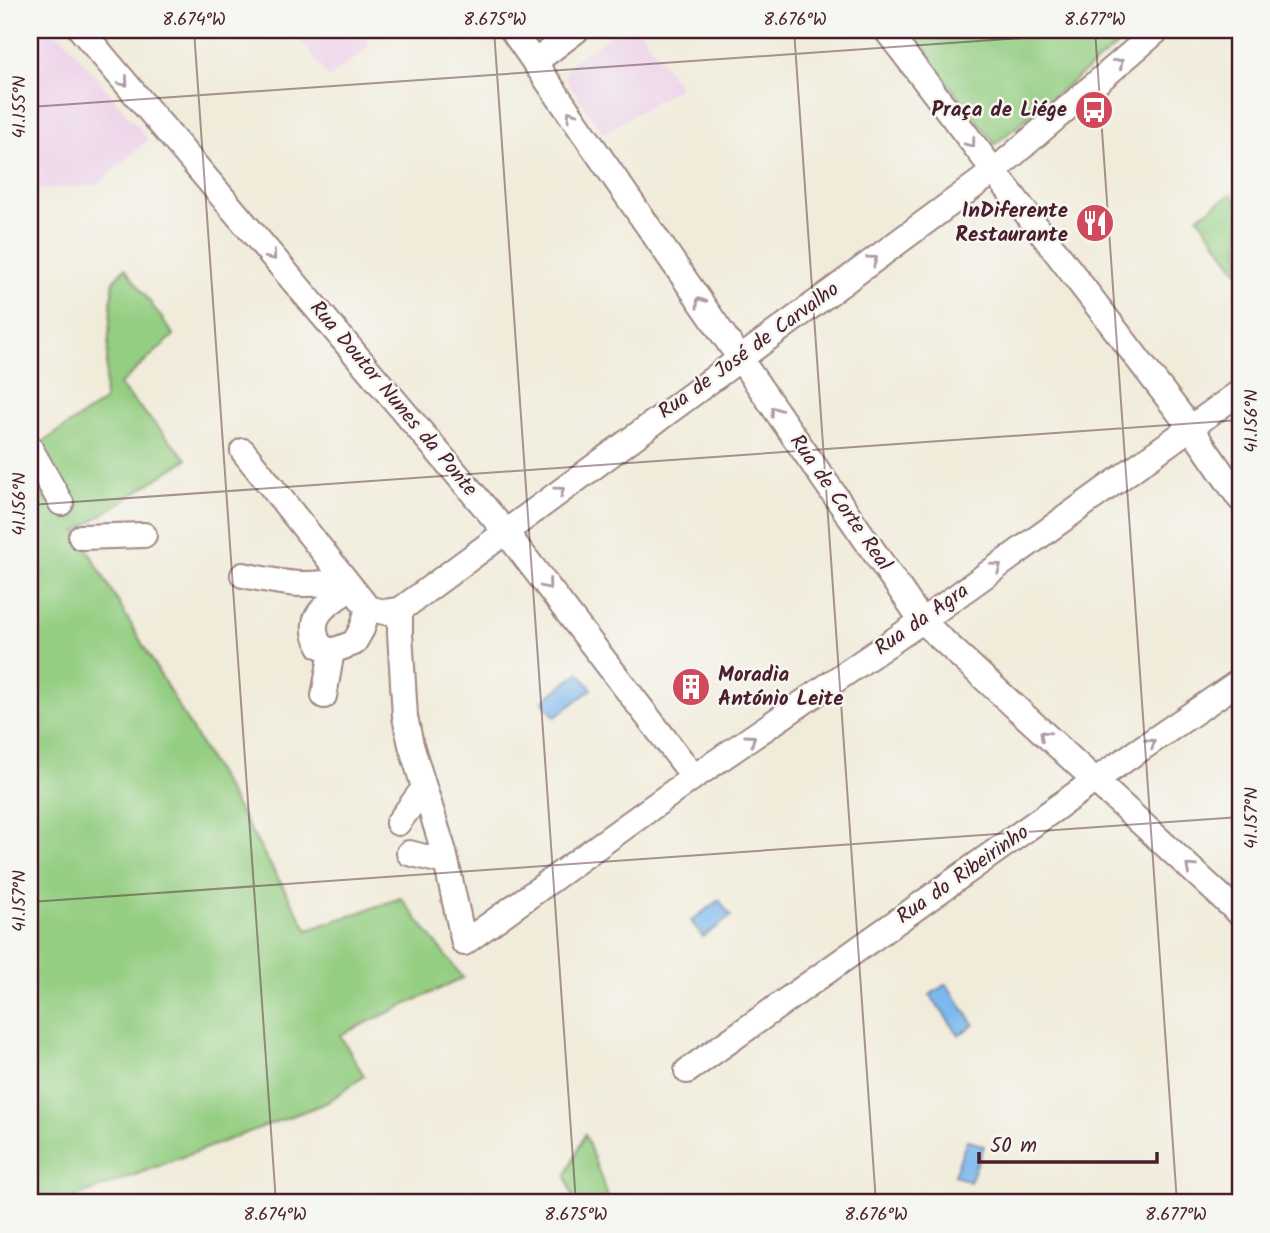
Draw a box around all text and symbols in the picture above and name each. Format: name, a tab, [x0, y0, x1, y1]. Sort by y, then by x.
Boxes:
text: 8.674°W	[162, 6, 226, 35]
text: 8.675°W	[463, 6, 527, 35]
text: 8.676°W	[763, 6, 827, 35]
text: 8.677°W	[1064, 6, 1126, 35]
one-way arrow	[1111, 59, 1124, 71]
one-way arrow	[116, 74, 128, 87]
text: 41.155°N	[6, 75, 35, 139]
bus stop icon: Praça de Liége	[1073, 89, 1115, 131]
place label: Praça de Liége	[932, 94, 1067, 127]
one-way arrow	[567, 110, 579, 123]
one-way arrow	[963, 135, 975, 148]
place label: InDiferente Restaurante	[955, 195, 1068, 252]
restaurant icon: InDiferente Restaurante	[1074, 202, 1116, 244]
one-way arrow	[264, 247, 276, 260]
one-way arrow	[865, 256, 878, 268]
street label: Rua de José de Carvalho	[651, 274, 847, 428]
street label: Rua Doutor Nunes da Ponte	[301, 294, 486, 505]
one-way arrow	[696, 297, 708, 310]
text: 41.156°N	[1238, 389, 1267, 453]
one-way arrow	[771, 406, 783, 419]
street label: Rua de Corte Real	[780, 428, 900, 578]
text: 41.156°N	[6, 472, 35, 536]
one-way arrow	[552, 486, 565, 499]
one-way arrow	[990, 562, 1002, 575]
street label: Rua da Agra	[868, 575, 976, 665]
one-way arrow	[538, 578, 551, 590]
place label: Moradia António Leite	[718, 659, 843, 716]
building icon: Moradia António Leite	[670, 666, 712, 708]
one-way arrow	[1039, 730, 1052, 743]
one-way arrow	[743, 735, 756, 747]
one-way arrow	[1143, 738, 1156, 751]
text: 41.157°N	[1238, 787, 1267, 849]
street label: Rua do Ribeirinho	[890, 817, 1036, 933]
one-way arrow	[1185, 864, 1198, 877]
text: 41.157°N	[6, 870, 35, 932]
scale bar	[979, 1121, 1158, 1165]
text: 50 m	[990, 1130, 1037, 1163]
text: 8.674°W	[243, 1201, 307, 1230]
text: 8.675°W	[544, 1201, 608, 1230]
text: 8.676°W	[844, 1201, 908, 1230]
text: 8.677°W	[1145, 1201, 1207, 1230]

